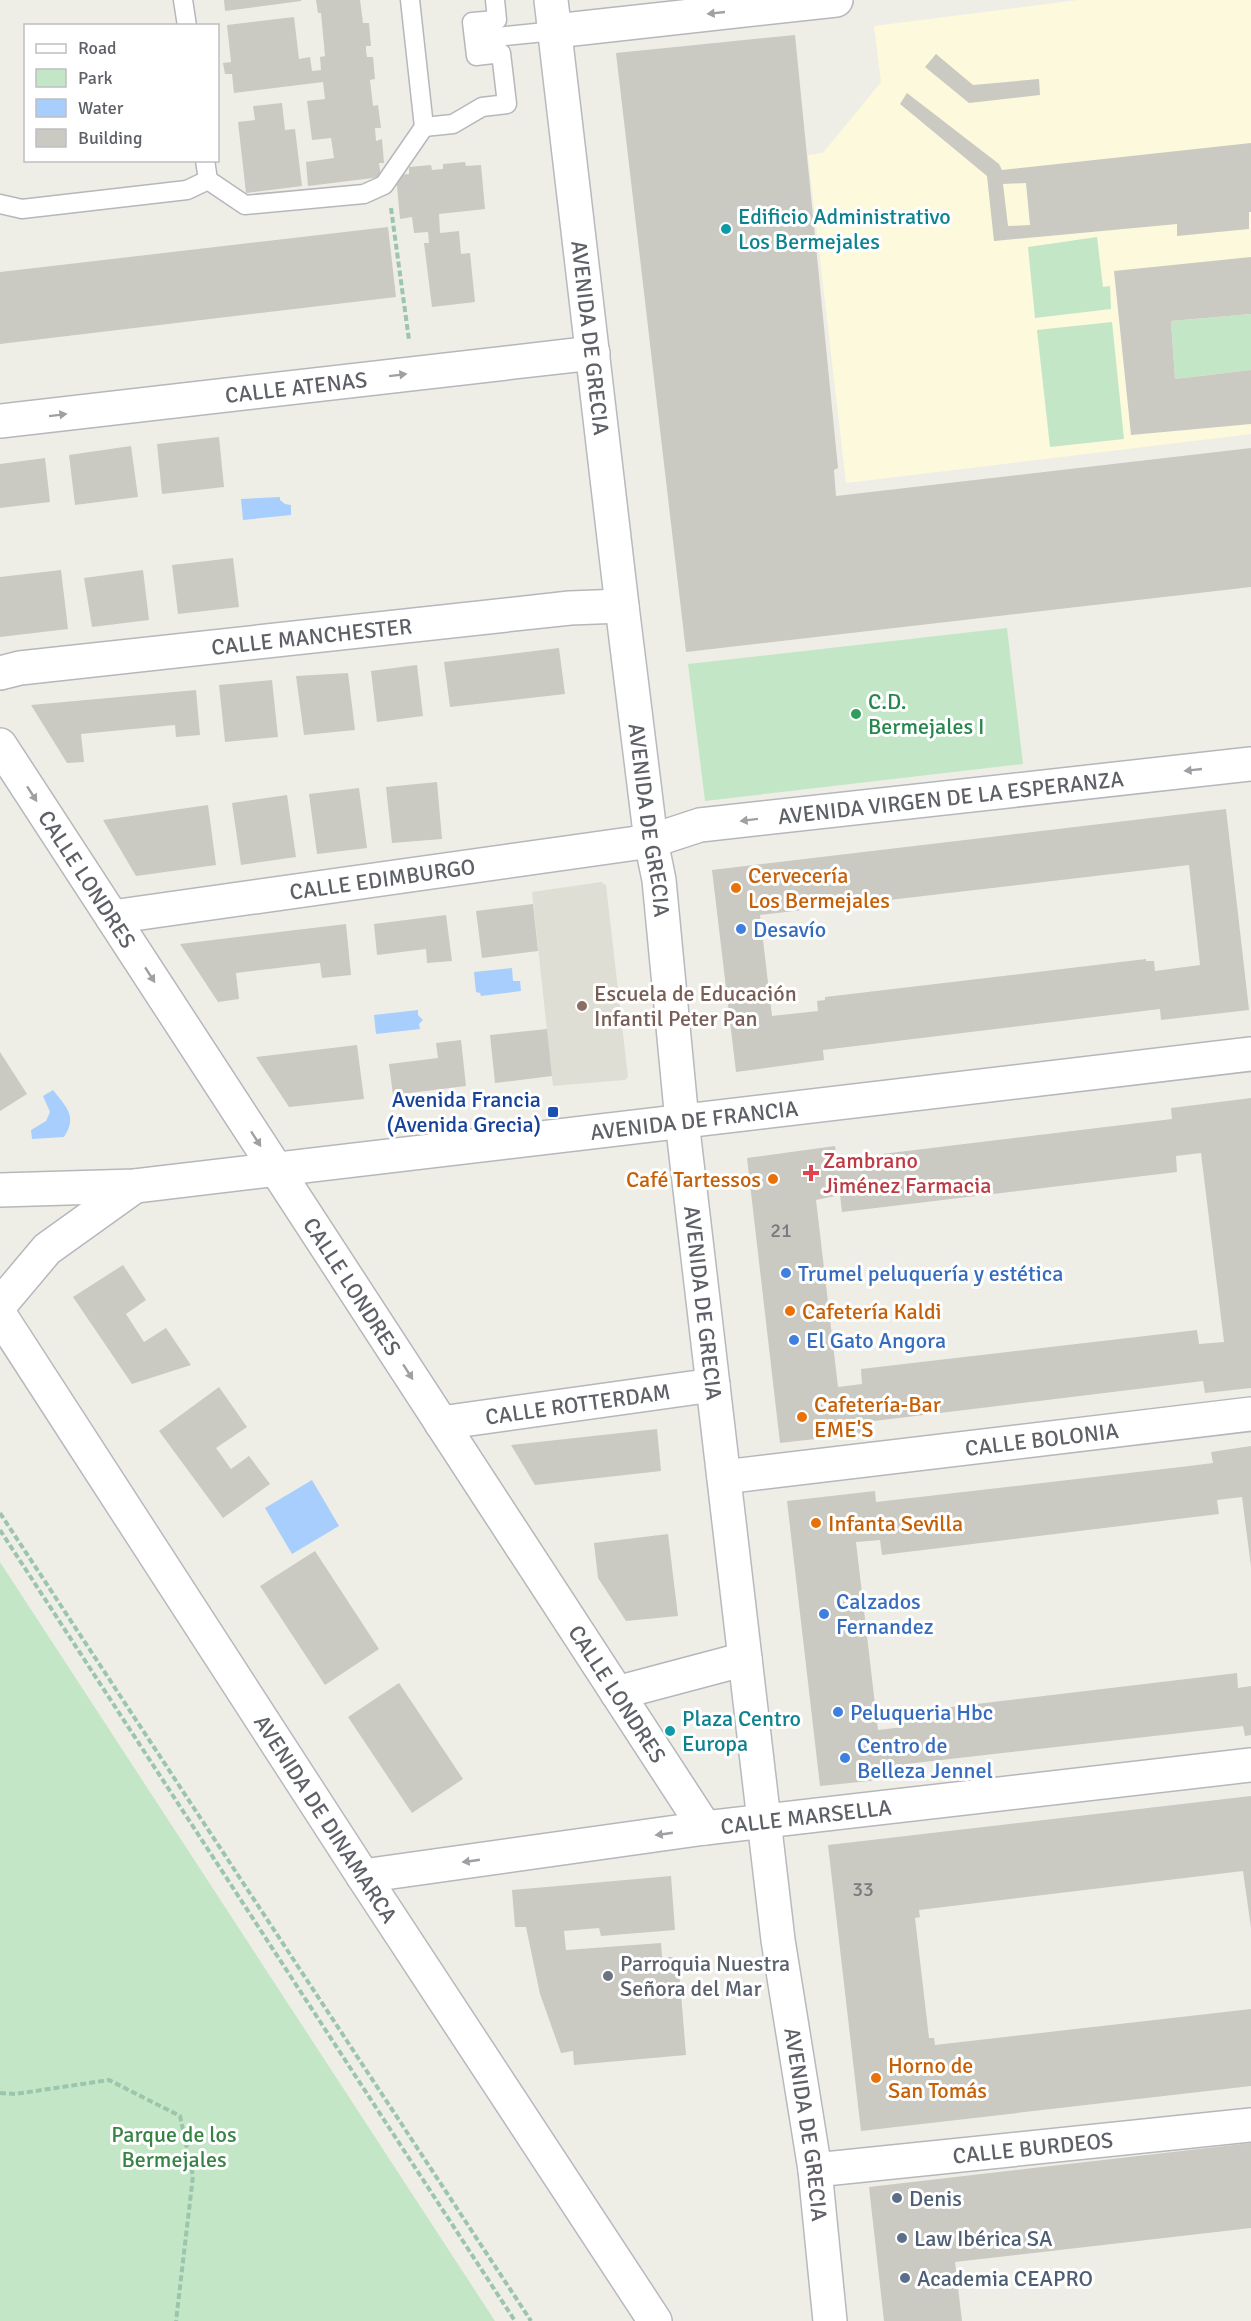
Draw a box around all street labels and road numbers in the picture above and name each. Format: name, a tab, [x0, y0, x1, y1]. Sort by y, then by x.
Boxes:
street label: AVENIDA DE GRECIA	[566, 239, 615, 437]
street label: CALLE ATENAS	[224, 366, 368, 409]
street label: CALLE MANCHESTER	[210, 612, 413, 661]
street label: AVENIDA DE GRECIA	[623, 722, 676, 919]
street label: AVENIDA VIRGEN DE LA ESPERANZA	[776, 765, 1125, 830]
street label: CALLE LONDRES	[33, 805, 142, 953]
street label: CALLE EDIMBURGO	[288, 852, 477, 905]
street label: AVENIDA DE FRANCIA	[589, 1094, 800, 1146]
street label: AVENIDA DE GRECIA	[679, 1204, 728, 1402]
street label: CALLE LONDRES	[298, 1212, 407, 1360]
street label: CALLE ROTTERDAM	[483, 1378, 672, 1430]
street label: CALLE BOLONIA	[963, 1416, 1121, 1462]
street label: CALLE LONDRES	[563, 1620, 672, 1768]
street label: AVENIDA DE DINAMARCA	[249, 1710, 404, 1928]
street label: CALLE MARSELLA	[719, 1793, 893, 1840]
street label: AVENIDA DE GRECIA	[779, 2025, 834, 2223]
street label: CALLE BURDEOS	[951, 2126, 1114, 2169]

